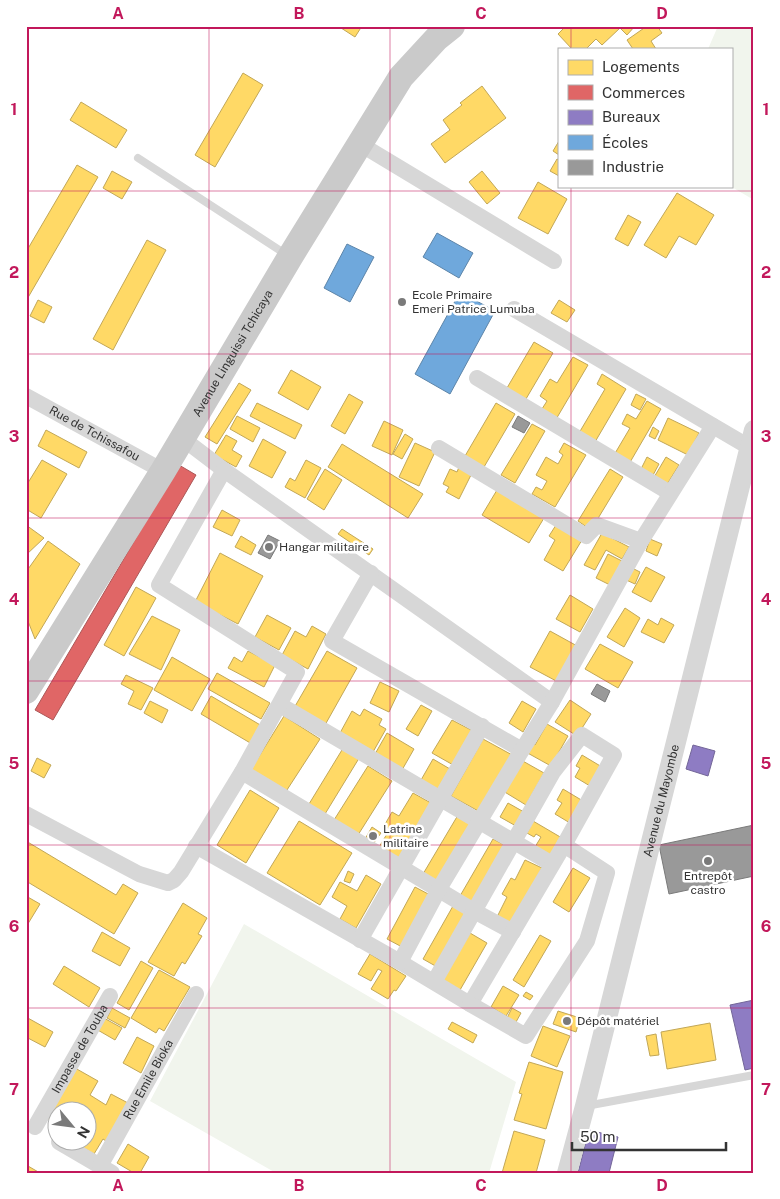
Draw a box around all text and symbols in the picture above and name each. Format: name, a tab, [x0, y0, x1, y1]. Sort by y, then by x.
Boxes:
text: A	[112, 4, 124, 23]
text: B	[294, 4, 305, 23]
text: C	[475, 4, 487, 23]
text: D	[656, 4, 668, 23]
legend	[558, 48, 732, 188]
text: Logements	[602, 58, 680, 75]
text: Commerces	[602, 84, 685, 101]
text: 1	[11, 100, 17, 119]
text: 1	[763, 100, 769, 119]
text: Bureaux	[602, 108, 660, 125]
text: Écoles	[602, 134, 648, 151]
text: Industrie	[602, 158, 664, 175]
text: 2	[9, 263, 19, 282]
text: 2	[761, 263, 771, 282]
street label: Avenue Linguissi Tchicaya	[190, 287, 276, 419]
place label: Ecole Primaire Emeri Patrice Lumuba	[412, 288, 535, 316]
marker: Ecole Primaire Emeri Patrice Lumuba	[396, 296, 408, 308]
street label: Rue de Tchissafou	[47, 403, 142, 464]
text: 3	[9, 427, 19, 446]
text: 3	[761, 427, 771, 446]
place label: Hangar militaire	[279, 540, 369, 554]
marker: Hangar militaire	[263, 541, 275, 553]
text: 4	[9, 590, 20, 609]
text: 4	[761, 590, 772, 609]
street label: Avenue du Mayombe	[641, 743, 682, 859]
text: 5	[9, 754, 20, 773]
text: 5	[761, 754, 772, 773]
place label: Latrine militaire	[383, 822, 429, 850]
marker: Latrine militaire	[367, 830, 379, 842]
marker: Entrepôt castro	[702, 855, 714, 867]
place label: Entrepôt castro	[684, 869, 732, 897]
text: 6	[9, 917, 19, 936]
text: 6	[761, 917, 771, 936]
street label: Impasse de Touba	[49, 1002, 111, 1096]
place label: Dépôt matériel	[577, 1014, 660, 1028]
marker: Dépôt matériel	[561, 1015, 573, 1027]
street label: Rue Emile Bioka	[120, 1037, 176, 1122]
text: 7	[9, 1080, 19, 1099]
text: 7	[761, 1080, 771, 1099]
north arrow	[48, 1102, 98, 1152]
scale bar	[572, 1119, 726, 1151]
text: N	[74, 1124, 93, 1141]
text: 50 m	[580, 1128, 615, 1145]
text: A	[112, 1176, 124, 1195]
text: B	[294, 1176, 305, 1195]
text: C	[475, 1176, 487, 1195]
text: D	[656, 1176, 668, 1195]

